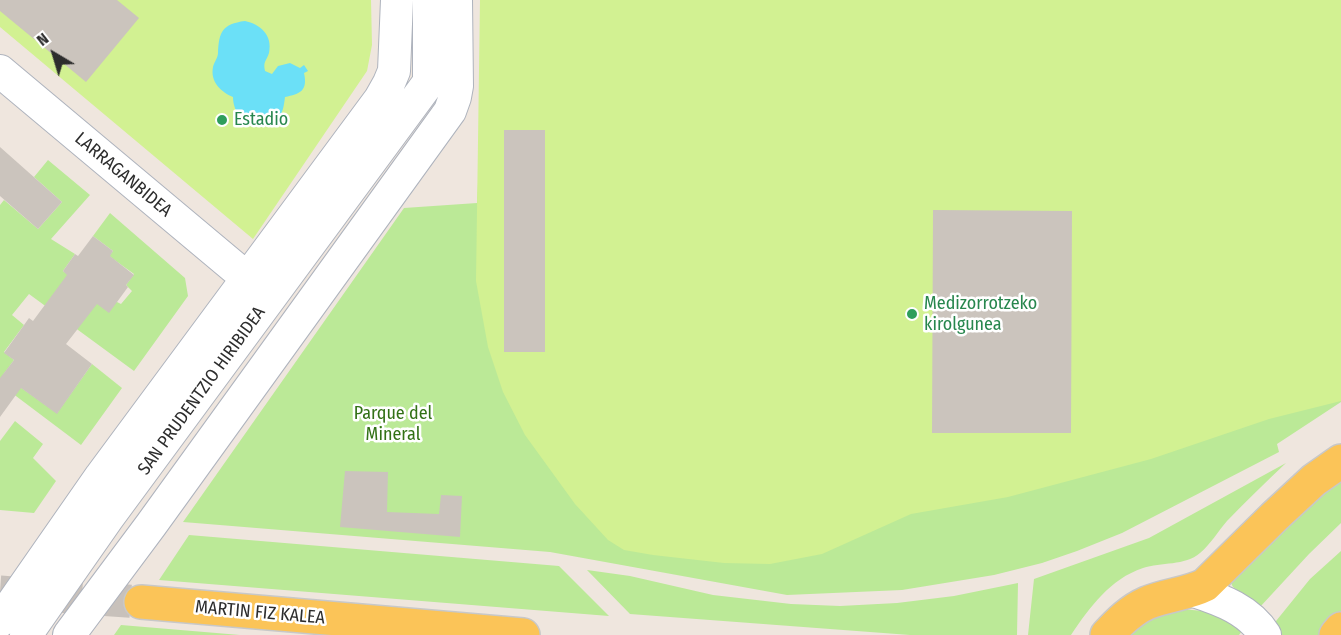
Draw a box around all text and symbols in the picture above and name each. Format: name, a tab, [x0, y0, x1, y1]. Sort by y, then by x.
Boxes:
north arrow	[24, 24, 84, 84]
text: N	[33, 29, 52, 50]
place label: Estadio	[234, 109, 288, 131]
marker: Estadio	[215, 113, 229, 127]
street label: LARRAGANBIDEA	[70, 128, 176, 222]
place label: Medizorrotzeko kirolgunea	[924, 293, 1037, 336]
street label: SAN PRUDENTZIO HIRIBIDEA	[134, 303, 270, 479]
marker: Medizorrotzeko kirolgunea	[905, 307, 919, 321]
park label: Parque del Mineral	[354, 403, 432, 446]
street label: MARTIN FIZ KALEA	[194, 597, 326, 629]

